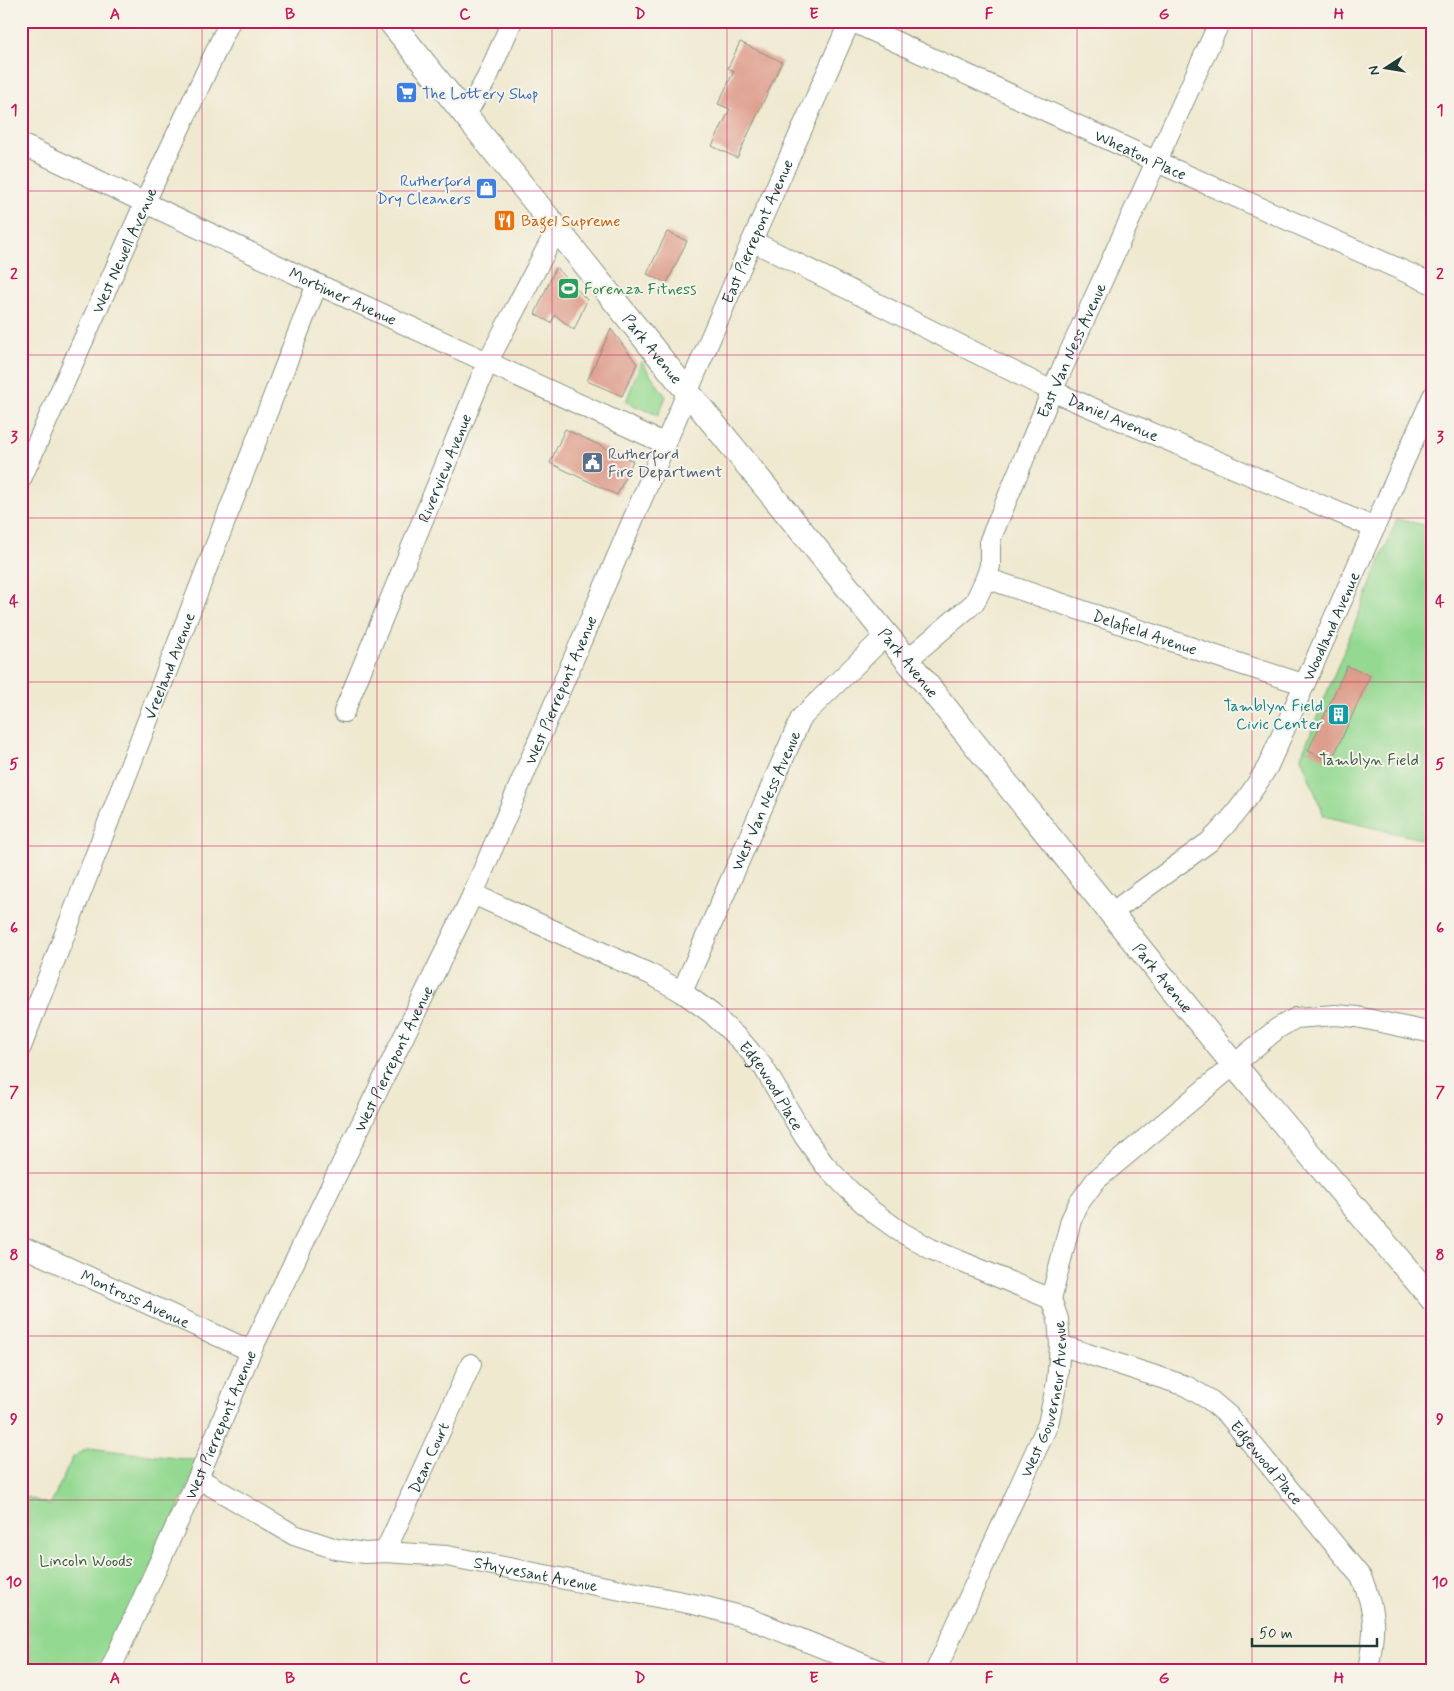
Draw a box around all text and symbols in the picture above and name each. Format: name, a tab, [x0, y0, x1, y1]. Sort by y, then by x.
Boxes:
text: A	[110, 4, 120, 25]
text: B	[285, 4, 295, 25]
text: C	[459, 4, 471, 25]
text: D	[634, 4, 646, 25]
text: E	[809, 4, 819, 25]
text: F	[985, 4, 994, 25]
text: G	[1159, 4, 1170, 25]
text: H	[1334, 4, 1345, 25]
north arrow	[1362, 42, 1412, 92]
text: N	[1364, 64, 1384, 77]
supermarket icon: The Lottery Shop	[394, 81, 418, 105]
place label: The Lottery Shop	[422, 84, 538, 105]
text: 1	[10, 100, 18, 121]
text: 1	[1436, 100, 1444, 121]
street label: Wheaton Place	[1091, 126, 1189, 186]
street label: East Pierrepont Avenue	[718, 156, 799, 307]
place label: Rutherford Dry Cleaners	[377, 171, 471, 210]
shop icon: Rutherford Dry Cleaners	[475, 177, 499, 201]
street label: West Newell Avenue	[88, 184, 163, 317]
restaurant icon: Bagel Supreme	[493, 208, 517, 232]
place label: Bagel Supreme	[521, 211, 621, 233]
street label: Mortimer Avenue	[285, 263, 400, 331]
text: 2	[10, 264, 18, 285]
text: 2	[1436, 264, 1444, 285]
sports icon: Forenza Fitness	[556, 276, 580, 300]
place label: Forenza Fitness	[584, 279, 696, 300]
street label: East Van Ness Avenue	[1033, 279, 1112, 421]
street label: Park Avenue	[617, 310, 686, 389]
street label: Daniel Avenue	[1064, 390, 1162, 447]
street label: Riverview Avenue	[414, 411, 477, 526]
text: 3	[10, 427, 18, 448]
text: 3	[1436, 427, 1444, 448]
place label: Rutherford Fire Department	[608, 444, 723, 483]
public building icon: Rutherford Fire Department	[580, 450, 604, 474]
street label: Woodland Avenue	[1298, 568, 1366, 685]
text: 4	[9, 591, 19, 612]
text: 4	[1435, 591, 1445, 612]
street label: Delafield Avenue	[1090, 606, 1200, 661]
street label: Vreeland Avenue	[140, 609, 201, 723]
street label: West Pierrepont Avenue	[521, 613, 603, 768]
street label: Park Avenue	[873, 624, 942, 703]
place label: Tamblyn Field Civic Center	[1223, 696, 1323, 735]
building icon: Tamblyn Field Civic Center	[1327, 702, 1351, 726]
street label: West Van Ness Avenue	[727, 727, 806, 874]
park label: Tamblyn Field	[1319, 750, 1419, 771]
text: 5	[9, 754, 19, 775]
text: 5	[1435, 754, 1445, 775]
text: 6	[10, 918, 18, 939]
text: 6	[1436, 918, 1444, 939]
street label: Park Avenue	[1127, 939, 1197, 1018]
street label: West Pierrepont Avenue	[350, 983, 439, 1136]
street label: Edgewood Place	[734, 1037, 807, 1135]
text: 7	[9, 1082, 19, 1103]
text: 7	[1435, 1082, 1445, 1103]
text: 8	[9, 1245, 19, 1266]
text: 8	[1435, 1245, 1445, 1266]
street label: Montross Avenue	[77, 1266, 193, 1334]
street label: West Gouverneur Avenue	[1016, 1319, 1072, 1481]
street label: West Pierrepont Avenue	[181, 1347, 262, 1503]
text: 9	[10, 1409, 18, 1430]
text: 9	[1436, 1409, 1444, 1430]
street label: Edgewood Place	[1225, 1417, 1307, 1510]
street label: Dean Court	[404, 1419, 455, 1497]
park label: Lincoln Woods	[39, 1551, 133, 1572]
street label: Stuyvesant Avenue	[472, 1552, 600, 1597]
text: 10	[6, 1572, 22, 1593]
text: 10	[1432, 1572, 1448, 1593]
scale bar	[1252, 1616, 1376, 1648]
text: 50 m	[1259, 1624, 1293, 1644]
text: A	[110, 1668, 120, 1689]
text: B	[285, 1668, 295, 1689]
text: C	[459, 1668, 471, 1689]
text: D	[634, 1668, 646, 1689]
text: E	[809, 1668, 819, 1689]
text: F	[985, 1668, 994, 1689]
text: G	[1159, 1668, 1170, 1689]
text: H	[1334, 1668, 1345, 1689]

